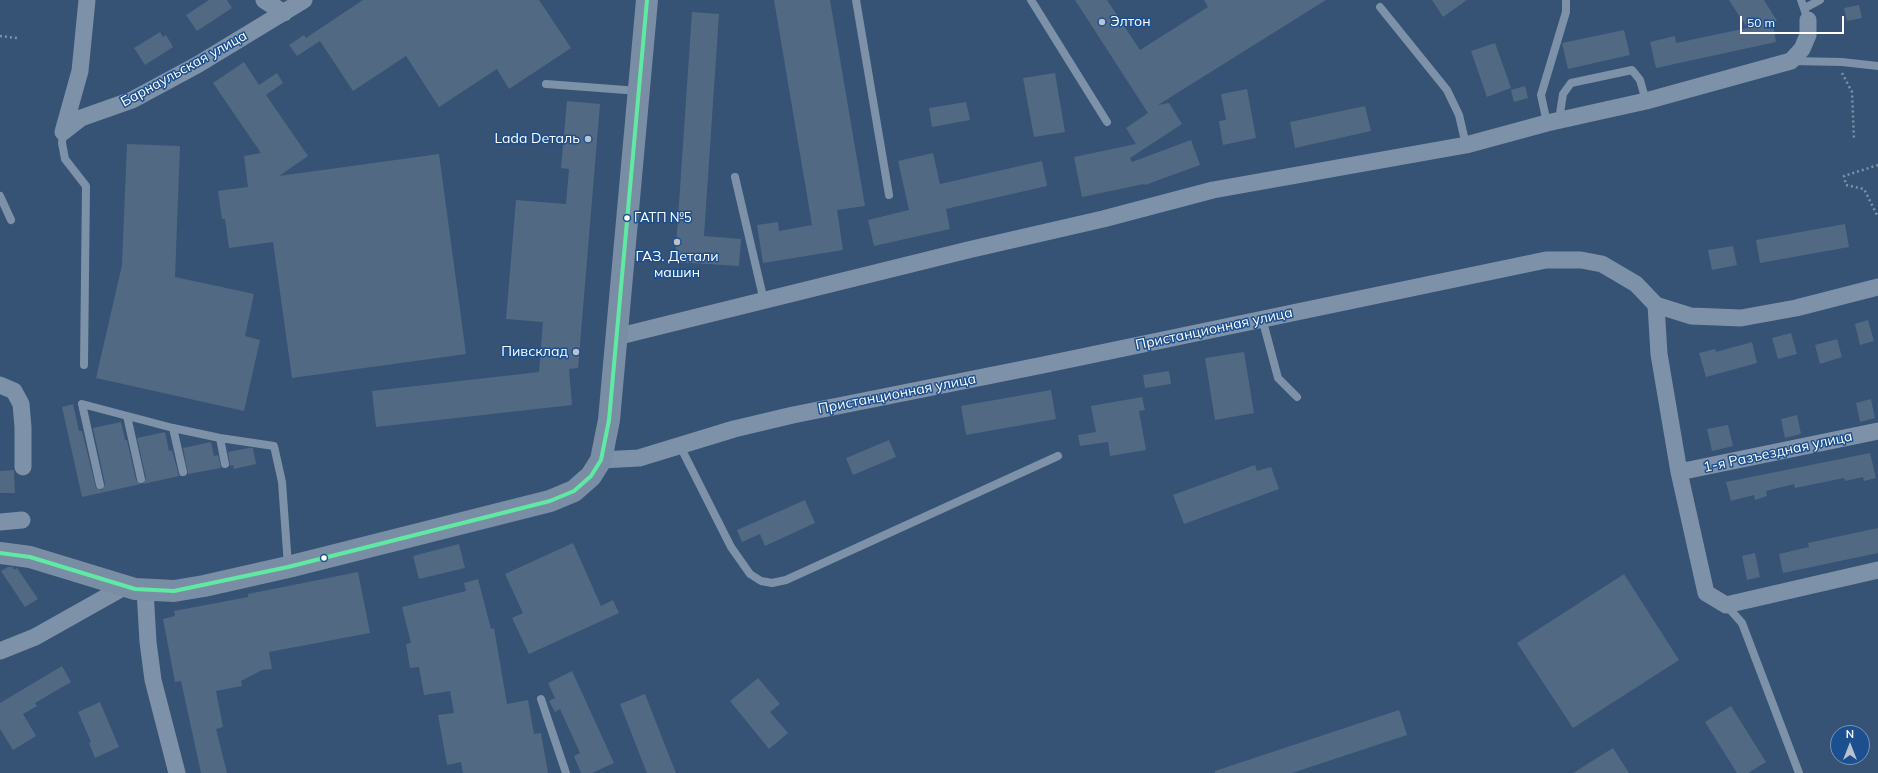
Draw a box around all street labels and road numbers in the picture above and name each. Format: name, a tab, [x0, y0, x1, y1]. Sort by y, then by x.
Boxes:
street label: Барнаульская улица	[118, 27, 250, 111]
street label: Пристанционная улица	[1134, 304, 1294, 354]
street label: Пристанционная улица	[817, 370, 977, 418]
street label: 1-я Разъездная улица	[1702, 428, 1854, 476]

